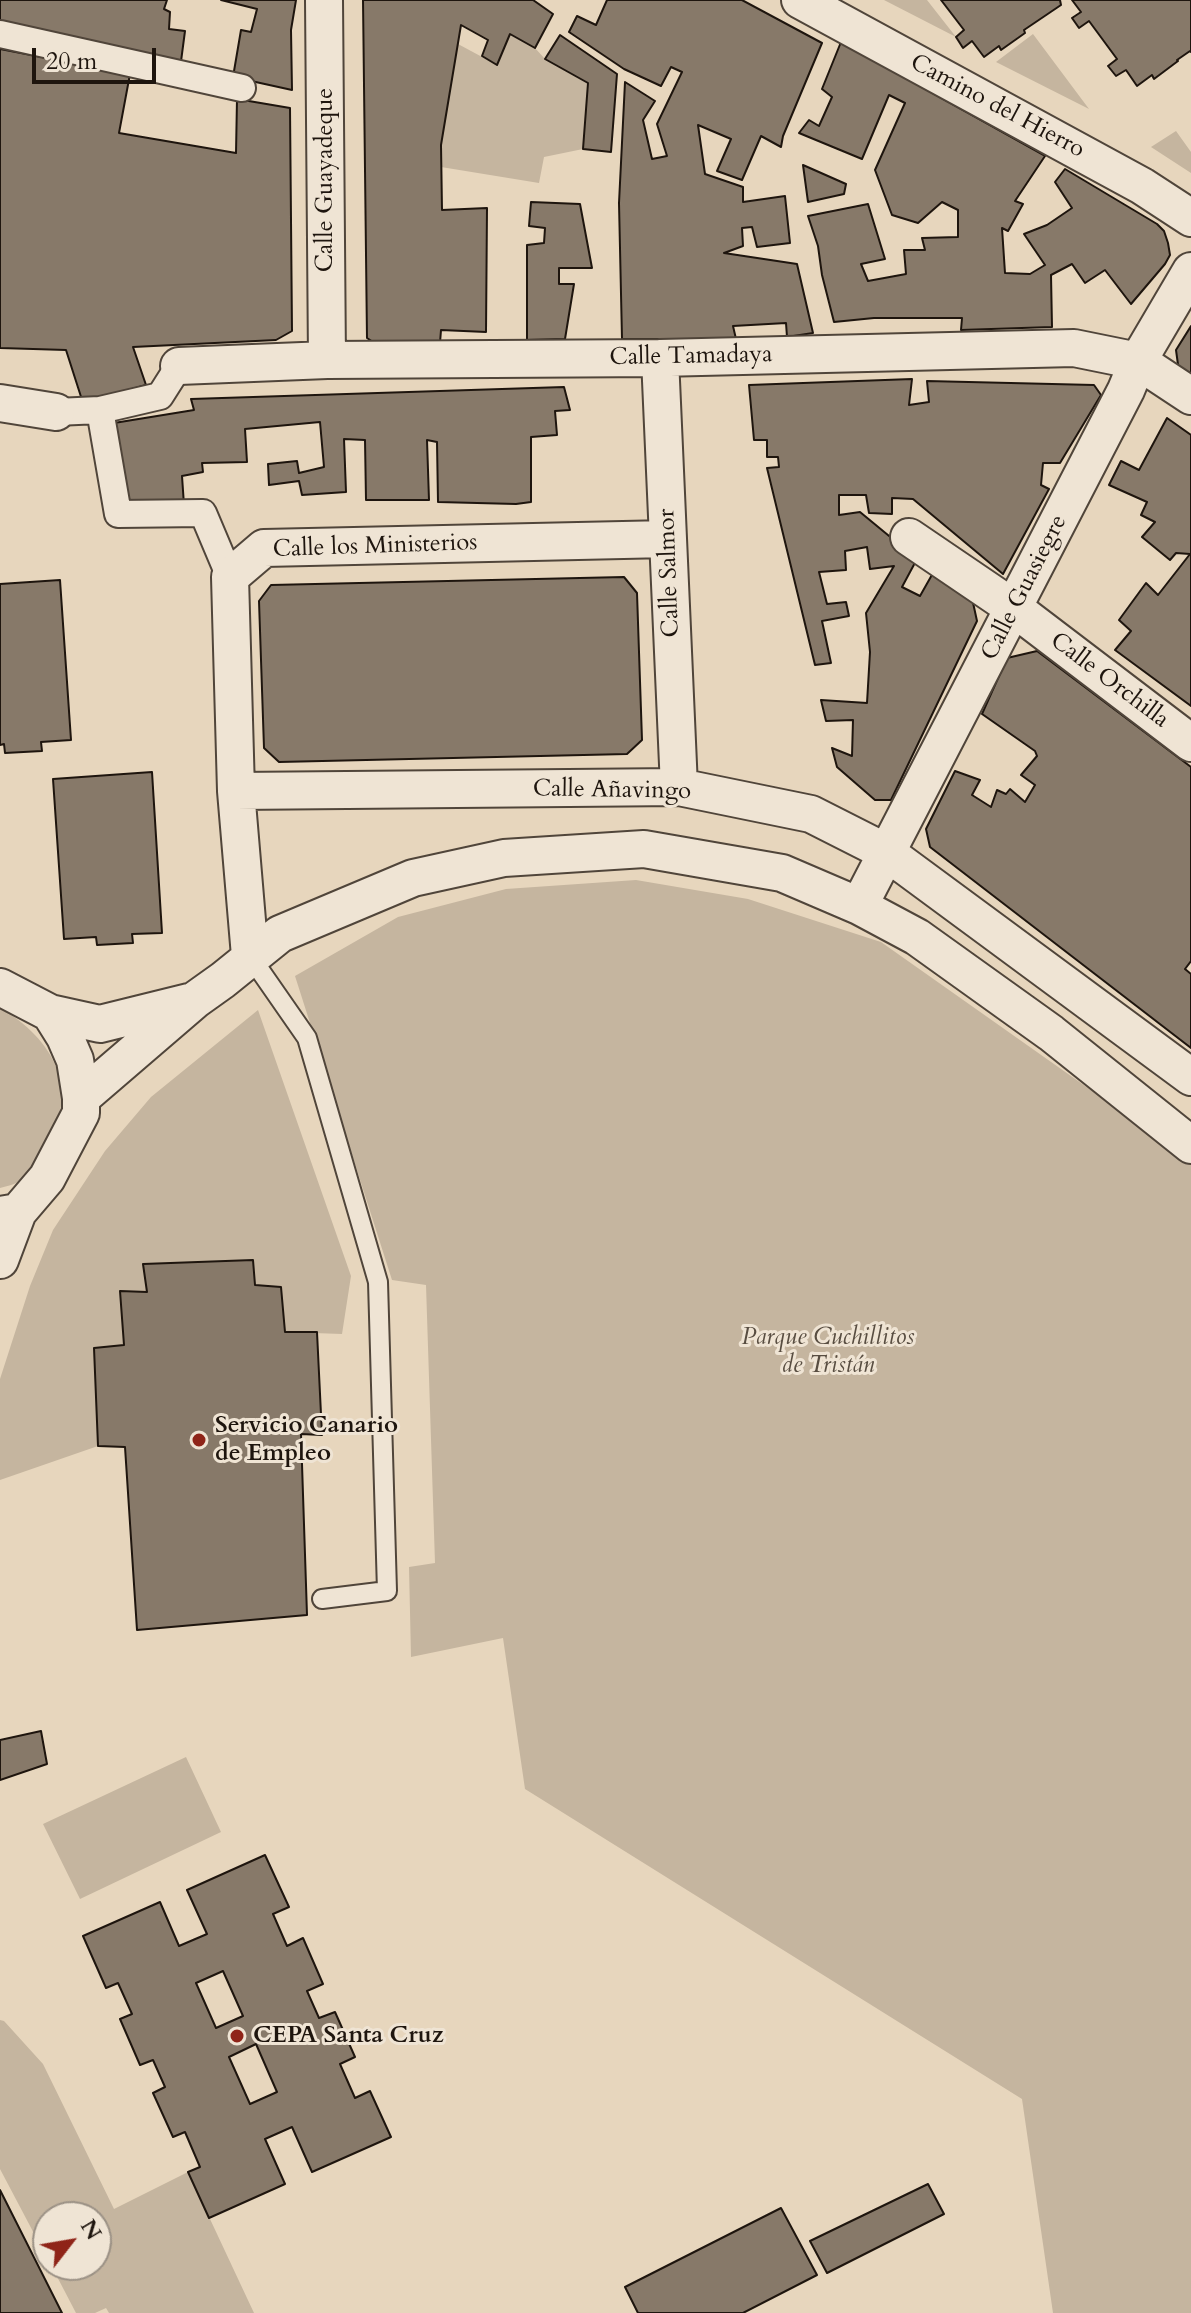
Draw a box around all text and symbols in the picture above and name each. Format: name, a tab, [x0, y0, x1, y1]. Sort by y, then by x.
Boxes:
scale bar	[36, 32, 160, 82]
text: 20 m	[46, 45, 97, 78]
street label: Camino del Hierro	[905, 49, 1089, 165]
street label: Calle Guayadeque	[312, 88, 340, 272]
street label: Calle Tamadaya	[609, 341, 773, 373]
street label: Calle Salmor	[653, 508, 687, 638]
street label: Calle Guasiegre	[976, 510, 1074, 666]
street label: Calle los Ministerios	[272, 529, 478, 565]
street label: Calle Orchilla	[1044, 627, 1174, 735]
street label: Calle Añavingo	[533, 775, 691, 807]
park label: Parque Cuchillitos de Tristán	[741, 1324, 915, 1380]
place label: Servicio Canario de Empleo	[215, 1412, 398, 1468]
marker: Servicio Canario de Empleo	[190, 1431, 208, 1449]
place label: CEPA Santa Cruz	[253, 2022, 444, 2050]
marker: CEPA Santa Cruz	[228, 2027, 246, 2045]
north arrow	[32, 2201, 112, 2281]
text: N	[73, 2214, 109, 2246]

